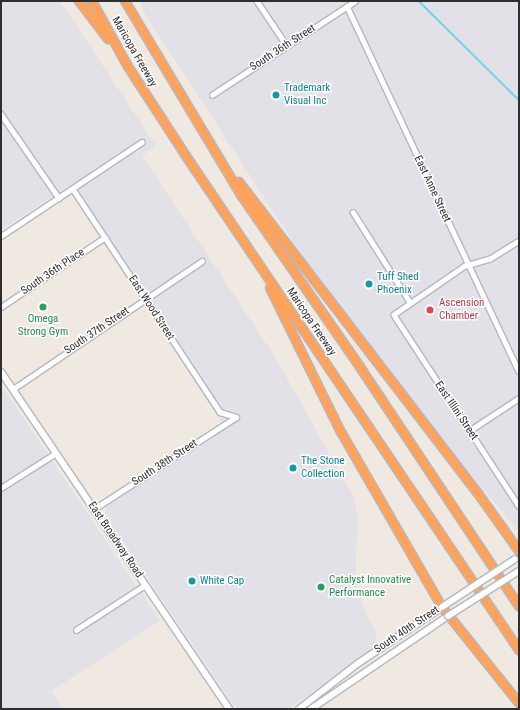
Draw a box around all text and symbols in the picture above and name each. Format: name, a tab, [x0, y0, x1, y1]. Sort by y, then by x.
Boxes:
street label: Maricopa Freeway	[109, 15, 159, 89]
street label: South 36th Street	[248, 22, 318, 74]
place label: Trademark Visual Inc	[284, 82, 330, 108]
marker: Trademark Visual Inc	[271, 90, 281, 100]
street label: East Anne Street	[411, 154, 453, 224]
street label: South 36th Place	[19, 246, 87, 298]
place label: Tuff Shed Phoenix	[377, 271, 419, 297]
street label: East Wood Street	[125, 273, 177, 343]
marker: Tuff Shed Phoenix	[364, 279, 374, 289]
street label: Maricopa Freeway	[283, 286, 339, 358]
place label: Ascension Chamber	[439, 297, 484, 323]
marker: Omega Strong Gym	[38, 302, 48, 312]
street label: South 37th Street	[62, 304, 132, 358]
marker: Ascension Chamber	[424, 304, 436, 316]
place label: Omega Strong Gym	[18, 313, 68, 339]
street label: East Illini Street	[432, 379, 480, 443]
street label: South 38th Street	[130, 437, 200, 489]
place label: The Stone Collection	[301, 455, 345, 481]
marker: The Stone Collection	[288, 463, 298, 473]
street label: East Broadway Road	[85, 500, 145, 580]
place label: White Cap	[200, 574, 244, 588]
place label: Catalyst Innovative Performance	[329, 574, 411, 600]
marker: White Cap	[187, 576, 197, 586]
marker: Catalyst Innovative Performance	[316, 582, 326, 592]
street label: South 40th Street	[372, 603, 442, 657]

